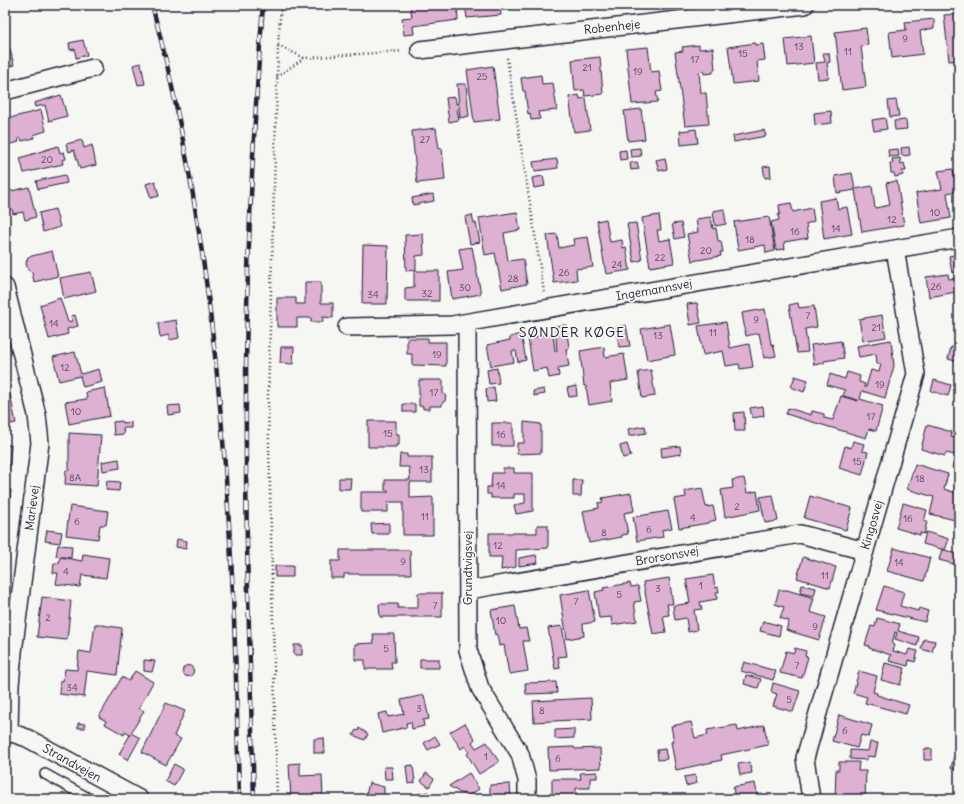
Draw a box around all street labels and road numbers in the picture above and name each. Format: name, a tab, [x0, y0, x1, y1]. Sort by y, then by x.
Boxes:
street label: Robenheje	[583, 16, 641, 37]
street label: Ingemannsvej	[615, 275, 693, 304]
street label: Marievej	[21, 484, 42, 531]
street label: Kingosvej	[857, 498, 886, 551]
street label: Grundtvigsvej	[460, 531, 475, 605]
street label: Brorsonsvej	[634, 543, 700, 568]
street label: Strandvejen	[40, 740, 104, 785]

